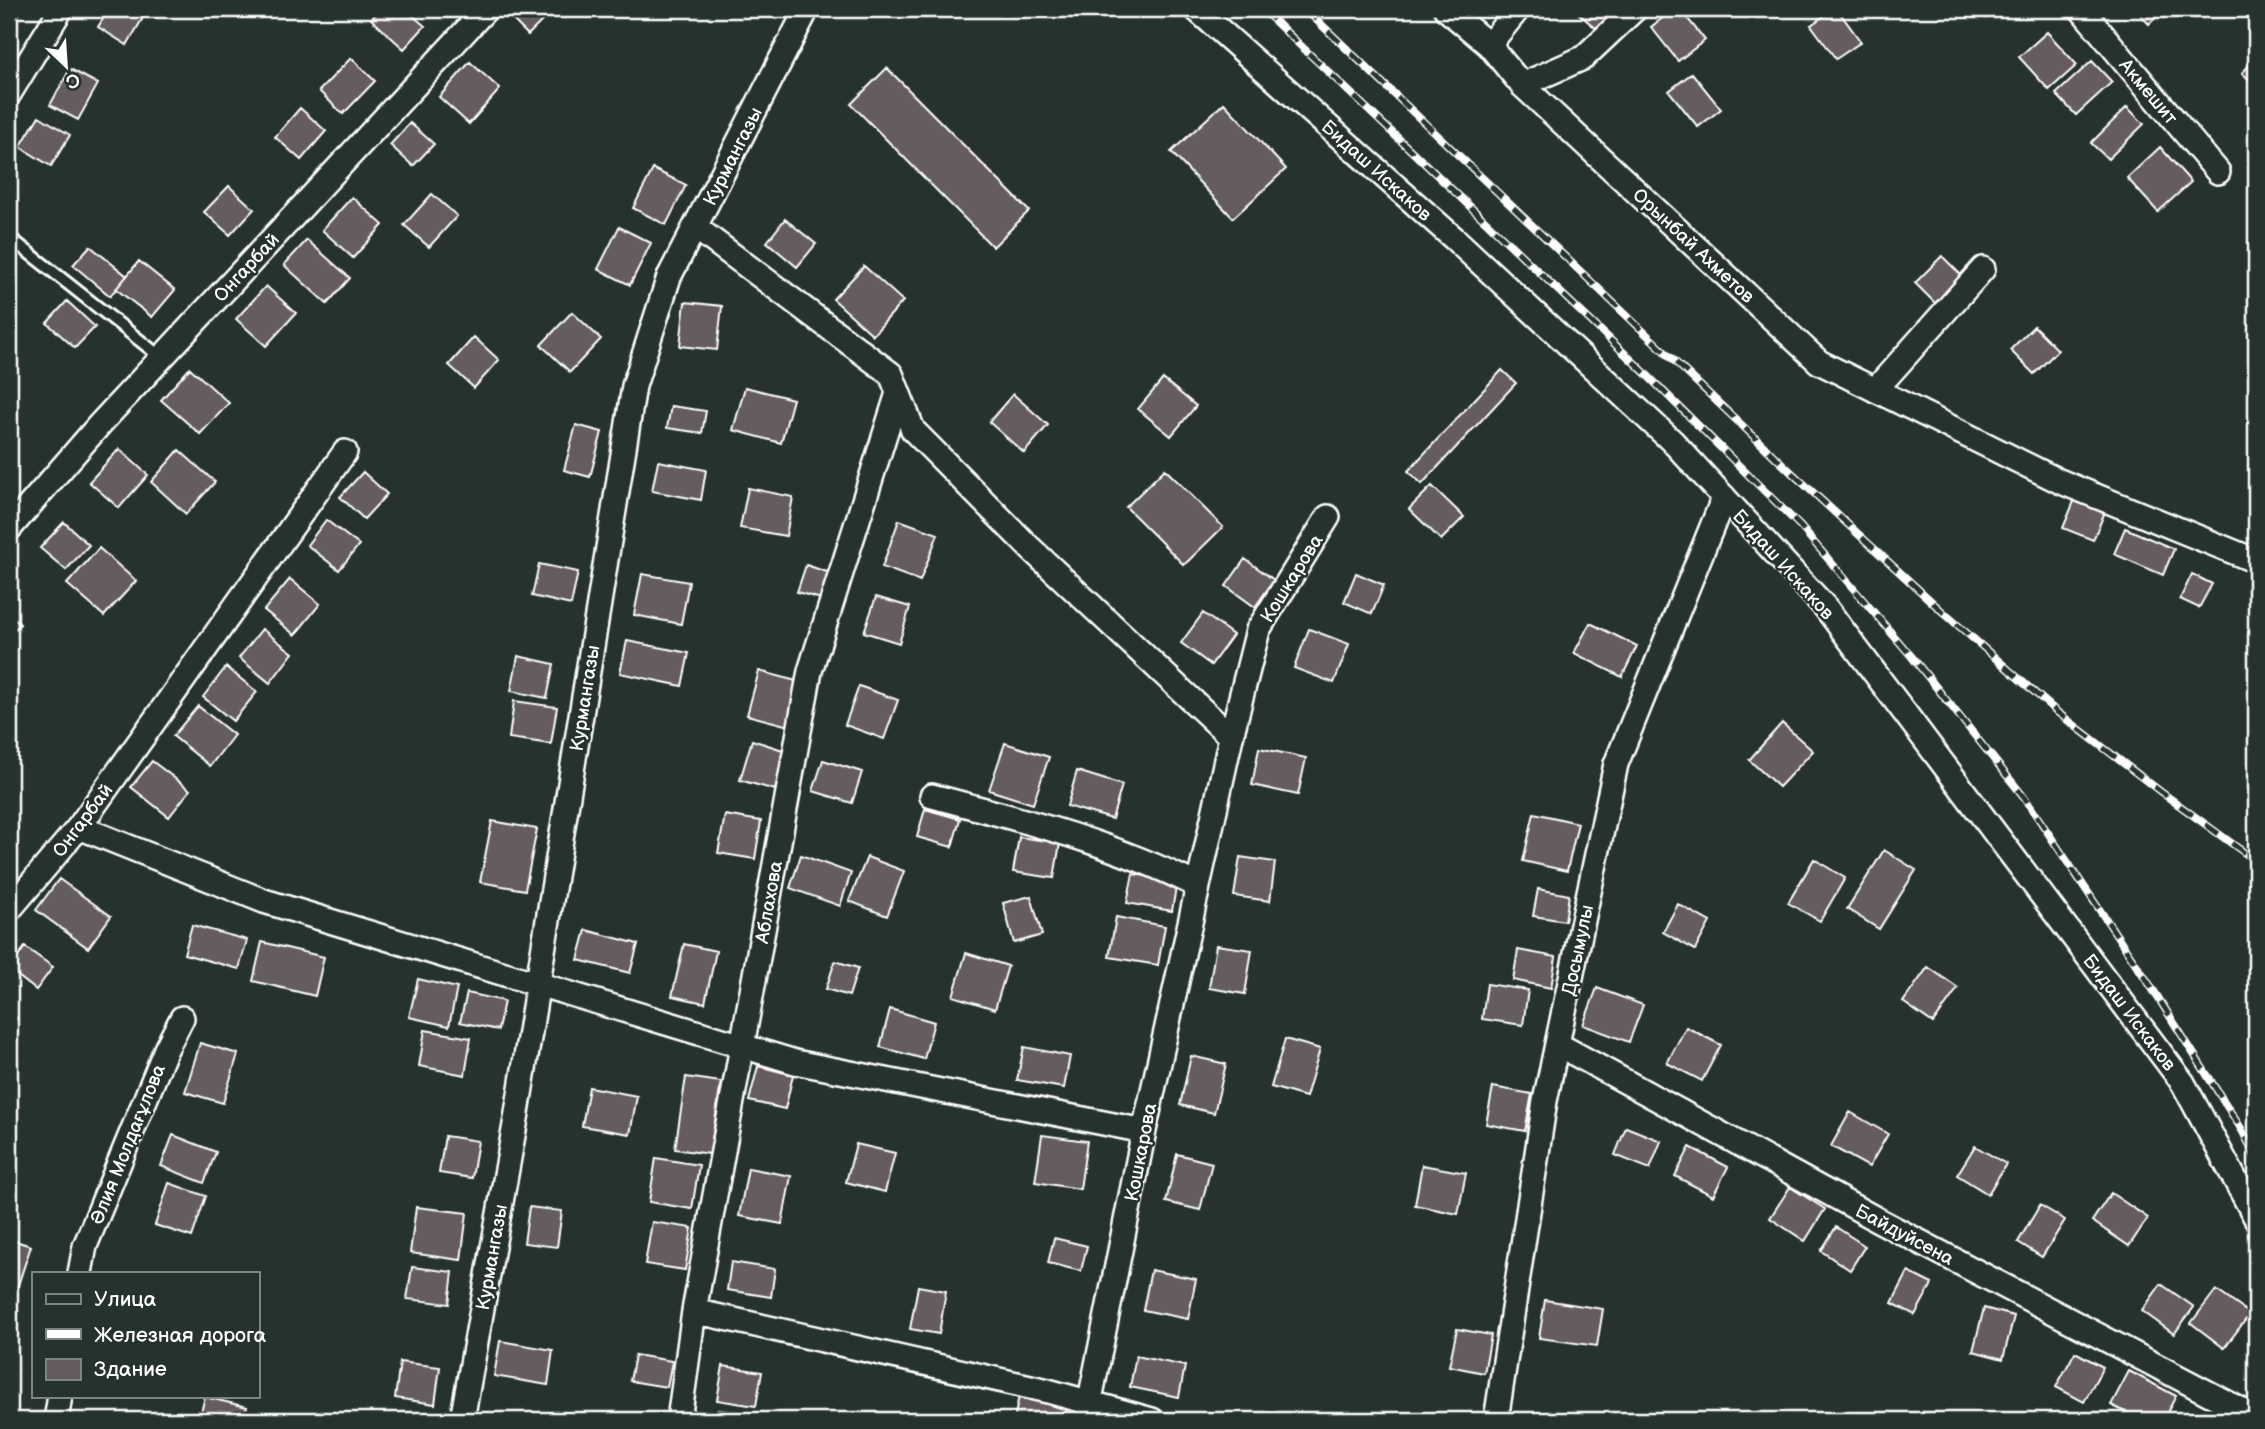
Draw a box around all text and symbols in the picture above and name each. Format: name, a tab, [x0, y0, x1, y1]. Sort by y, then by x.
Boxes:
north arrow	[32, 32, 102, 102]
street label: Акмешит	[2113, 54, 2182, 130]
text: С	[62, 67, 83, 93]
street label: Курмангазы	[699, 104, 768, 210]
street label: Бидаш Искаков	[1316, 116, 1436, 227]
street label: Орынбай Ахметов	[1627, 184, 1759, 308]
street label: Онгарбай	[209, 229, 285, 307]
street label: Бидаш Искаков	[1727, 505, 1838, 625]
street label: Кошкарова	[1256, 530, 1328, 627]
street label: Курмангазы	[566, 643, 605, 753]
street label: Онгарбай	[48, 780, 118, 862]
street label: Аблахова	[751, 859, 788, 946]
street label: Досымулы	[1558, 903, 1599, 998]
street label: Бидаш Искаков	[2077, 950, 2180, 1076]
street label: Әлия Молдағұлова	[86, 1061, 171, 1228]
street label: Кошкарова	[1121, 1101, 1162, 1203]
street label: Байдуйсена	[1851, 1200, 1958, 1271]
street label: Курмангазы	[472, 1202, 513, 1312]
legend	[32, 1272, 259, 1398]
text: Улица	[94, 1287, 157, 1312]
text: Железная дорога	[94, 1323, 267, 1348]
text: Здание	[94, 1357, 167, 1382]

